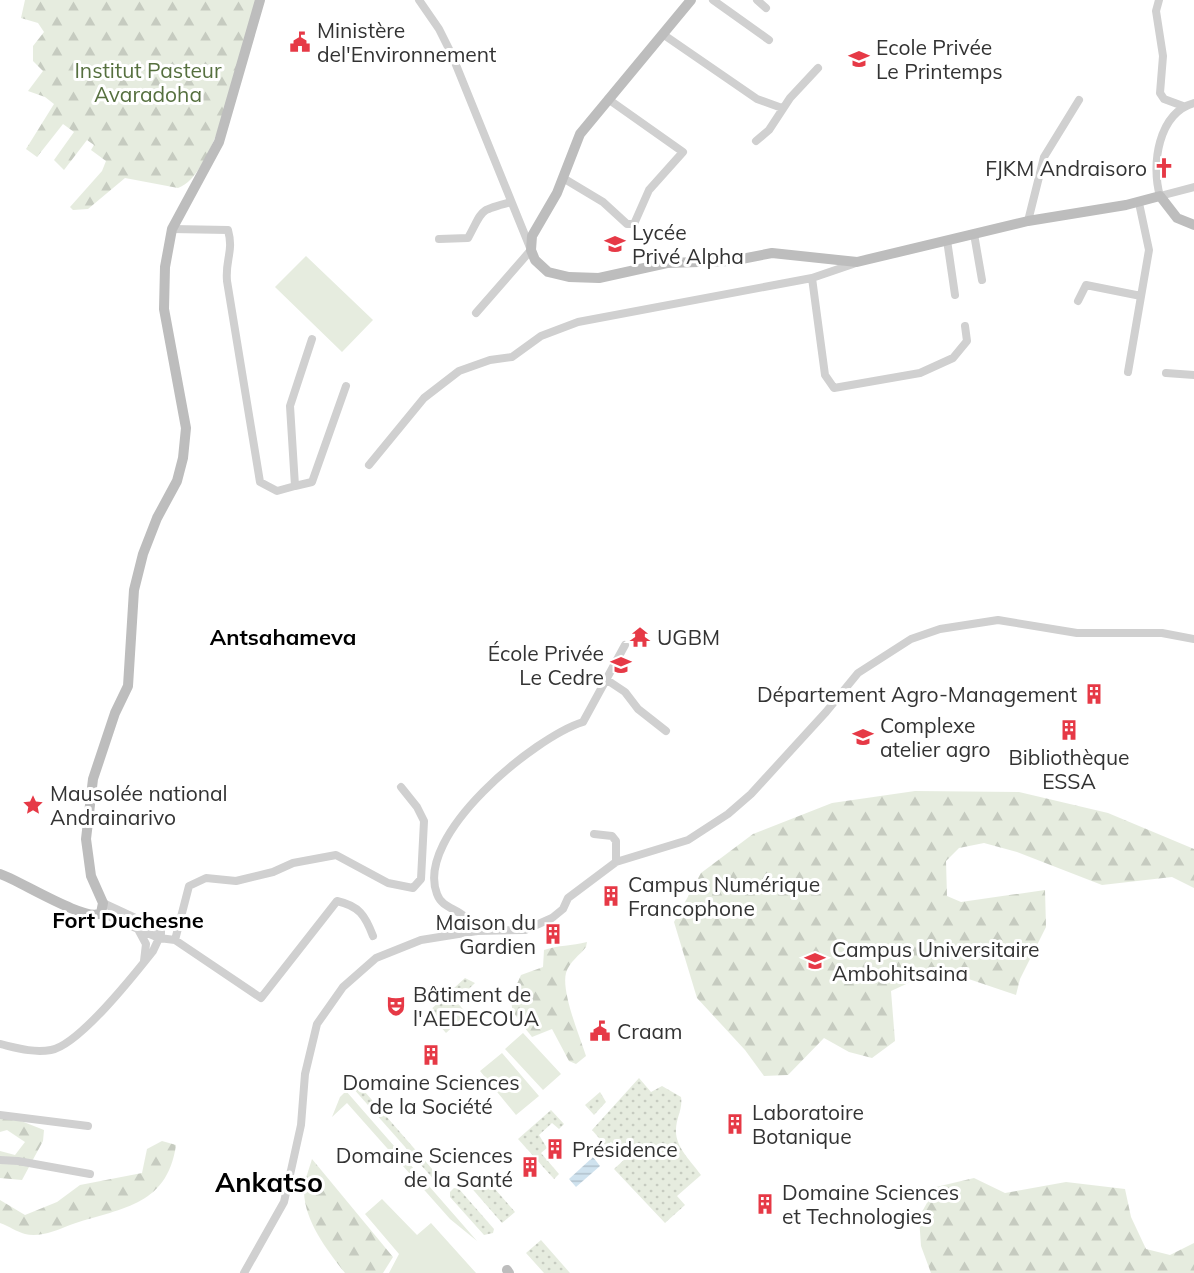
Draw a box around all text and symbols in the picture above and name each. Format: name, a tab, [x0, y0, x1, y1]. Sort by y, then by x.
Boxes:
place label: Ministère del'Environnement	[317, 17, 496, 67]
public building icon: Ministère del'Environnement	[288, 30, 312, 54]
place label: Ecole Privée Le Printemps	[876, 34, 1003, 84]
school or university icon: Ecole Privée Le Printemps	[847, 47, 871, 71]
park label: Institut Pasteur Avaradoha	[74, 57, 222, 107]
place label: FJKM Andraisoro	[985, 155, 1147, 181]
church icon: FJKM Andraisoro	[1152, 156, 1176, 180]
place label: Lycée Privé Alpha	[632, 219, 744, 269]
school or university icon: Lycée Privé Alpha	[603, 232, 627, 256]
district label: Antsahameva	[210, 623, 356, 651]
place label: UGBM	[657, 624, 720, 650]
temple icon: UGBM	[628, 625, 652, 649]
place label: École Privée Le Cedre	[488, 640, 604, 690]
school or university icon: École Privée Le Cedre	[609, 653, 633, 677]
place label: Département Agro-Management	[757, 681, 1077, 707]
building icon: Département Agro-Management	[1082, 682, 1106, 706]
place label: Complexe atelier agro	[880, 712, 991, 762]
building icon: Bibliothèque ESSA	[1057, 718, 1081, 742]
school or university icon: Complexe atelier agro	[851, 725, 875, 749]
place label: Bibliothèque ESSA	[1009, 744, 1129, 794]
place label: Mausolée national Andrainarivo	[50, 780, 228, 830]
place icon: Mausolée national Andrainarivo	[21, 793, 45, 817]
place label: Campus Numérique Francophone	[628, 871, 820, 921]
building icon: Campus Numérique Francophone	[599, 884, 623, 908]
district label: Fort Duchesne	[52, 906, 204, 934]
place label: Maison du Gardien	[435, 909, 536, 959]
building icon: Maison du Gardien	[541, 922, 565, 946]
place label: Campus Universitaire Ambohitsaina	[832, 936, 1040, 986]
school or university icon: Campus Universitaire Ambohitsaina	[803, 949, 827, 973]
place label: Bâtiment de l'AEDECOUA	[413, 981, 540, 1031]
theatre icon: Bâtiment de l'AEDECOUA	[384, 994, 408, 1018]
place label: Craam	[617, 1018, 683, 1044]
public building icon: Craam	[588, 1019, 612, 1043]
building icon: Domaine Sciences de la Société	[419, 1043, 443, 1067]
place label: Domaine Sciences de la Société	[342, 1069, 520, 1119]
place label: Laboratoire Botanique	[752, 1099, 864, 1149]
building icon: Laboratoire Botanique	[723, 1112, 747, 1136]
place label: Présidence	[572, 1136, 678, 1162]
building icon: Présidence	[543, 1137, 567, 1161]
place label: Domaine Sciences de la Santé	[336, 1142, 513, 1192]
building icon: Domaine Sciences de la Santé	[518, 1155, 542, 1179]
district label: Ankatso	[215, 1165, 323, 1199]
place label: Domaine Sciences et Technologies	[782, 1179, 959, 1229]
building icon: Domaine Sciences et Technologies	[753, 1192, 777, 1216]

